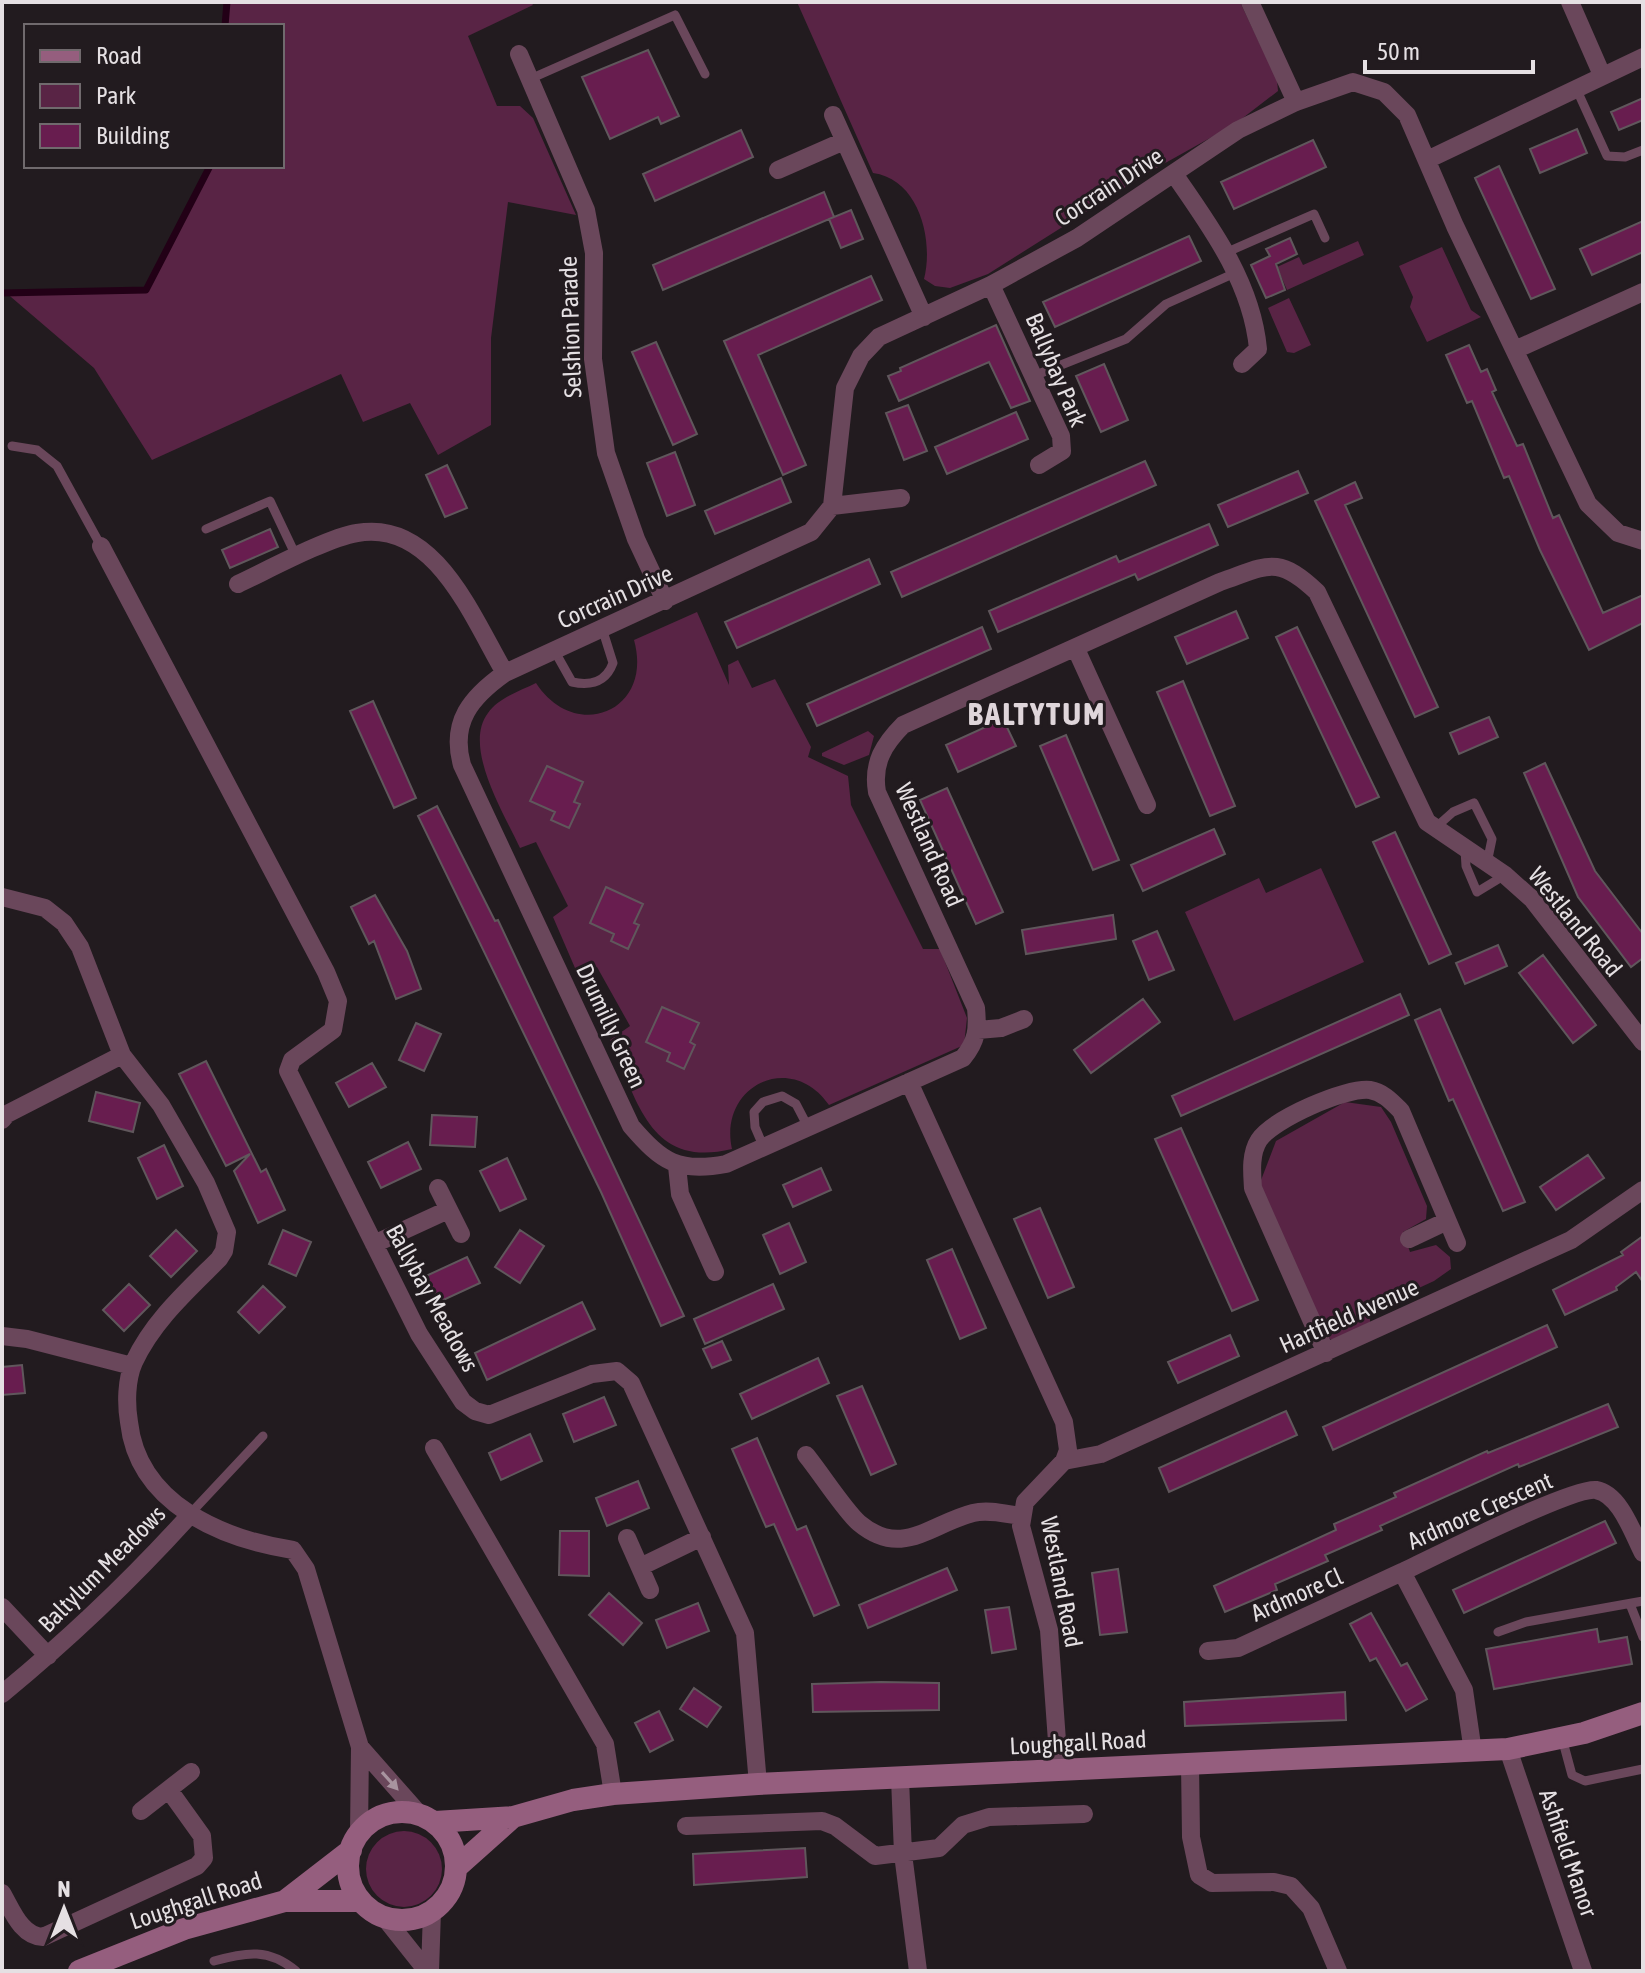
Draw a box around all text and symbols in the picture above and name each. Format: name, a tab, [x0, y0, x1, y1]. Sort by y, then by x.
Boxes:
legend	[24, 24, 284, 168]
scale bar	[1365, 24, 1533, 74]
text: 50 m	[1377, 38, 1420, 65]
text: Road	[96, 42, 142, 69]
text: Park	[96, 82, 137, 109]
text: Building	[96, 122, 170, 149]
street label: Corcrain Drive	[1050, 142, 1168, 231]
street label: Selshion Parade	[555, 256, 586, 398]
street label: Ballybay Park	[1020, 309, 1093, 431]
street label: Corcrain Drive	[553, 559, 676, 634]
district label: BALTYTUM	[967, 695, 1107, 732]
street label: Westland Road	[890, 779, 969, 911]
street label: Westland Road	[1523, 862, 1628, 982]
street label: Drumilly Green	[571, 960, 652, 1092]
street label: Ballybay Meadows	[381, 1220, 484, 1376]
street label: Hartfield Avenue	[1275, 1273, 1422, 1358]
street label: Ardmore Crescent	[1403, 1467, 1556, 1555]
street label: Baltylum Meadows	[33, 1500, 170, 1637]
street label: Westland Road	[1036, 1514, 1087, 1650]
street label: Ardmore Cl	[1247, 1562, 1347, 1627]
street label: Loughgall Road	[1009, 1725, 1147, 1760]
one-way arrow	[381, 1771, 399, 1790]
street label: Ashfield Manor	[1534, 1786, 1603, 1921]
street label: Loughgall Road	[127, 1867, 265, 1935]
north arrow	[24, 1869, 104, 1949]
text: N	[58, 1876, 70, 1902]

